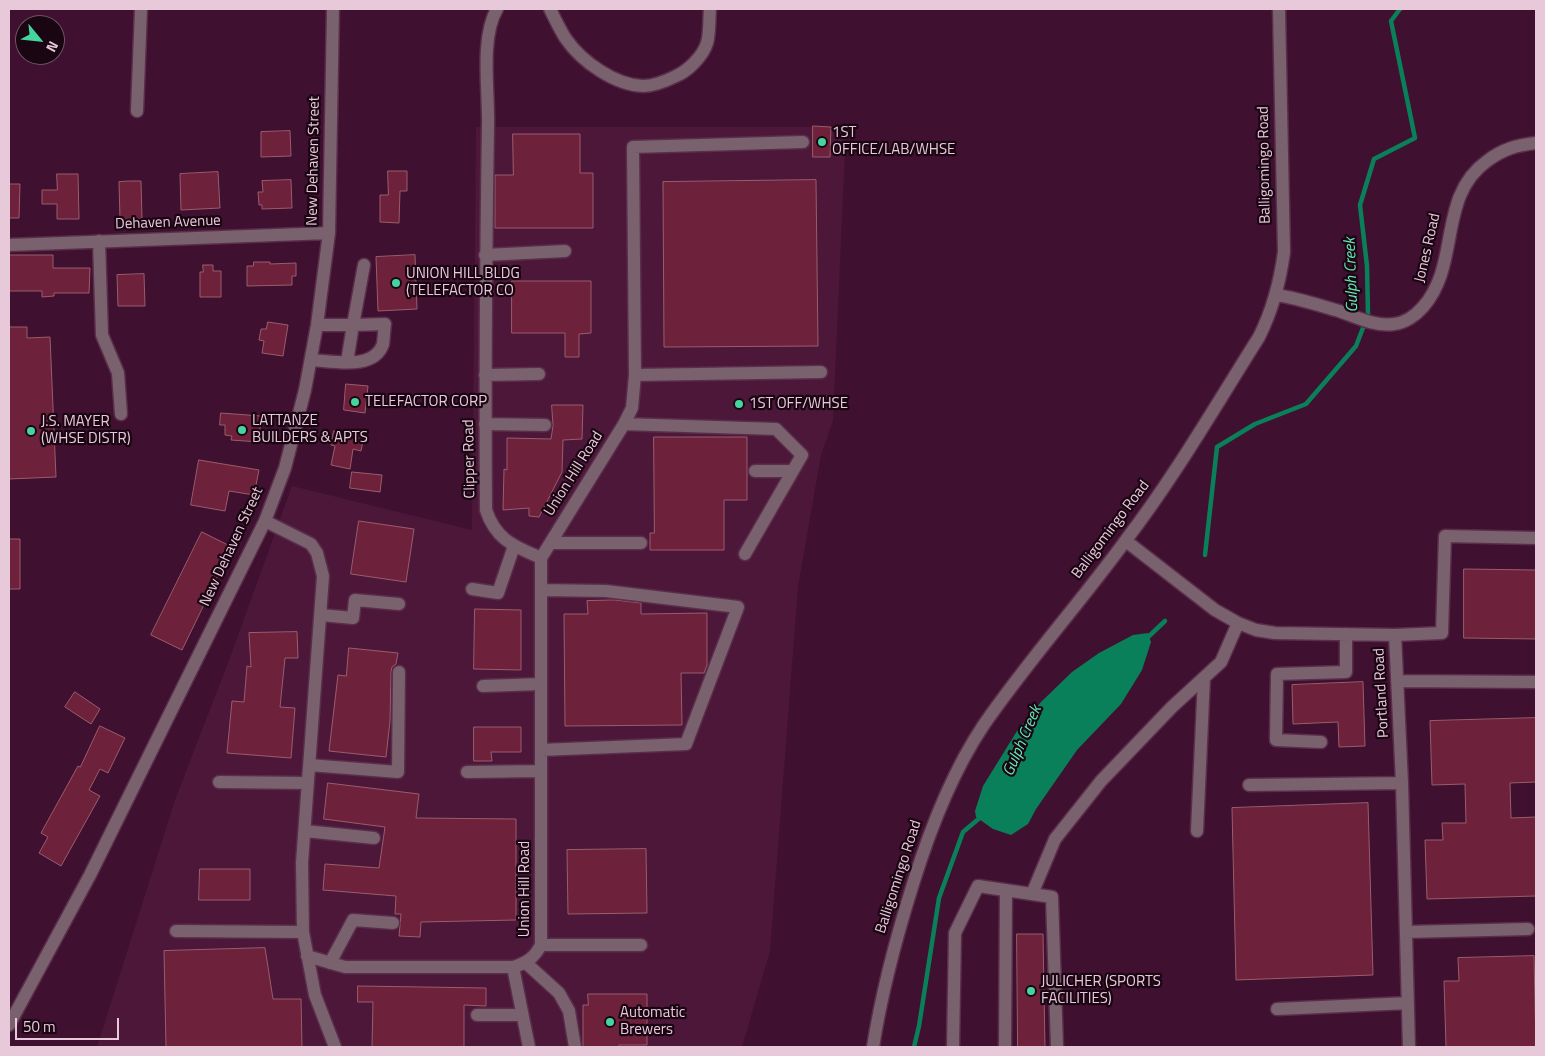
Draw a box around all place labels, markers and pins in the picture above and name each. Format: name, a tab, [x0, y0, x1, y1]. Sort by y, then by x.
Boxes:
place label: 1ST OFFICE/LAB/WHSE	[832, 124, 955, 159]
marker: 1ST OFFICE/LAB/WHSE	[816, 136, 828, 148]
place label: UNION HILL BLDG (TELEFACTOR CO	[406, 265, 520, 300]
marker: UNION HILL BLDG (TELEFACTOR CO	[390, 277, 402, 289]
place label: TELEFACTOR CORP	[365, 393, 487, 411]
place label: 1ST OFF/WHSE	[749, 395, 848, 413]
marker: TELEFACTOR CORP	[349, 396, 361, 408]
marker: 1ST OFF/WHSE	[733, 398, 745, 410]
place label: LATTANZE BUILDERS & APTS	[252, 412, 368, 447]
place label: J.S. MAYER (WHSE DISTR)	[41, 413, 131, 448]
marker: LATTANZE BUILDERS & APTS	[236, 424, 248, 436]
marker: J.S. MAYER (WHSE DISTR)	[25, 425, 37, 437]
place label: JULICHER (SPORTS FACILITIES)	[1041, 973, 1161, 1008]
marker: JULICHER (SPORTS FACILITIES)	[1025, 985, 1037, 997]
place label: Automatic Brewers	[620, 1004, 685, 1039]
marker: Automatic Brewers	[604, 1016, 616, 1028]

